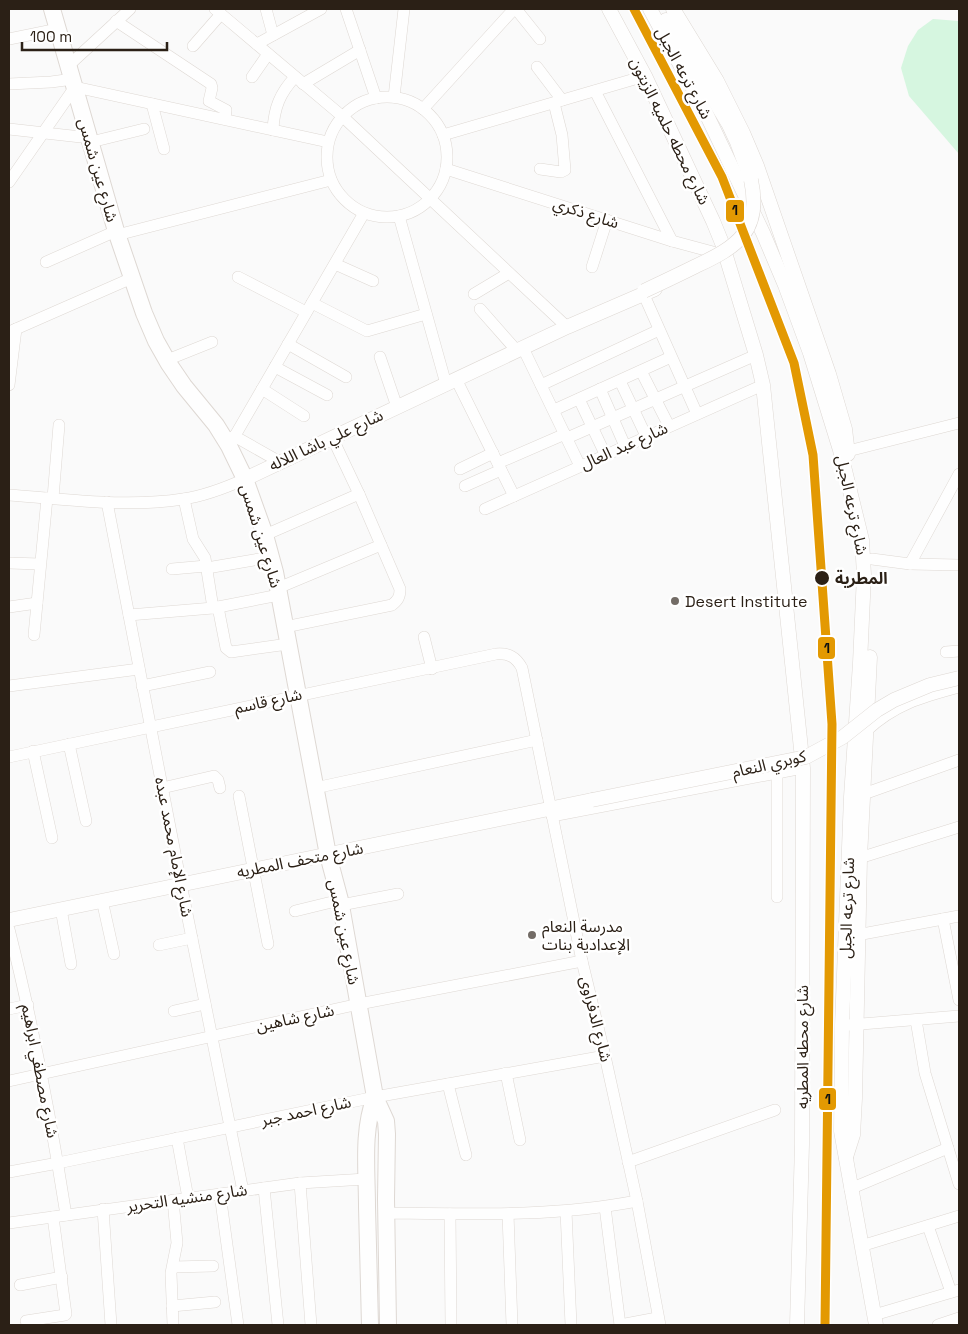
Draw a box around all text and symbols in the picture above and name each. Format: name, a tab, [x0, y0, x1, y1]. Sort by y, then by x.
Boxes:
scale bar	[22, 20, 168, 52]
street label: شارع ترعه الجبل	[649, 23, 717, 124]
text: 100 m	[30, 27, 72, 46]
street label: شارع محطه حلميه الزيتون	[623, 54, 715, 209]
street label: شارع عين شمس	[71, 116, 123, 225]
street label: شارع ذكري	[550, 193, 622, 235]
line badge: 1	[725, 199, 745, 223]
text: 1	[732, 201, 738, 219]
street label: شارع علي باشا اللاله	[265, 404, 387, 477]
street label: شارع عبد العال	[577, 417, 672, 476]
street label: شارع ترعه الجبل	[829, 453, 873, 557]
street label: شارع عين شمس	[233, 482, 287, 591]
place label: المطرية	[835, 568, 888, 589]
marker: المطرية	[813, 569, 831, 587]
place label: Desert Institute	[685, 591, 807, 612]
marker: Desert Institute	[669, 595, 681, 607]
line badge: 1	[817, 636, 836, 660]
text: 1	[824, 639, 830, 657]
street label: شارع قاسم	[232, 684, 304, 720]
street label: كوبري النعام	[730, 745, 809, 785]
street label: شارع الإمام محمد عبده	[148, 775, 198, 919]
street label: شارع متحف المطريه	[235, 837, 365, 885]
street label: شارع ترعه الجبل	[835, 857, 861, 959]
street label: شارع عين شمس	[322, 877, 365, 987]
place label: مدرسة النعام الإعدادية بنات	[542, 916, 630, 955]
marker: مدرسة النعام الإعدادية بنات	[526, 929, 538, 941]
street label: شارع الدفراوى	[573, 974, 617, 1065]
street label: شارع محطه المطريه	[792, 985, 815, 1109]
street label: شارع شاهين	[254, 999, 336, 1038]
street label: شارع مصطفي ابراهيم	[15, 1002, 63, 1140]
line badge: 1	[818, 1087, 837, 1111]
text: 1	[825, 1090, 831, 1108]
street label: شارع احمد جبر	[258, 1091, 353, 1133]
street label: شارع منشيه التحرير	[124, 1179, 249, 1219]

